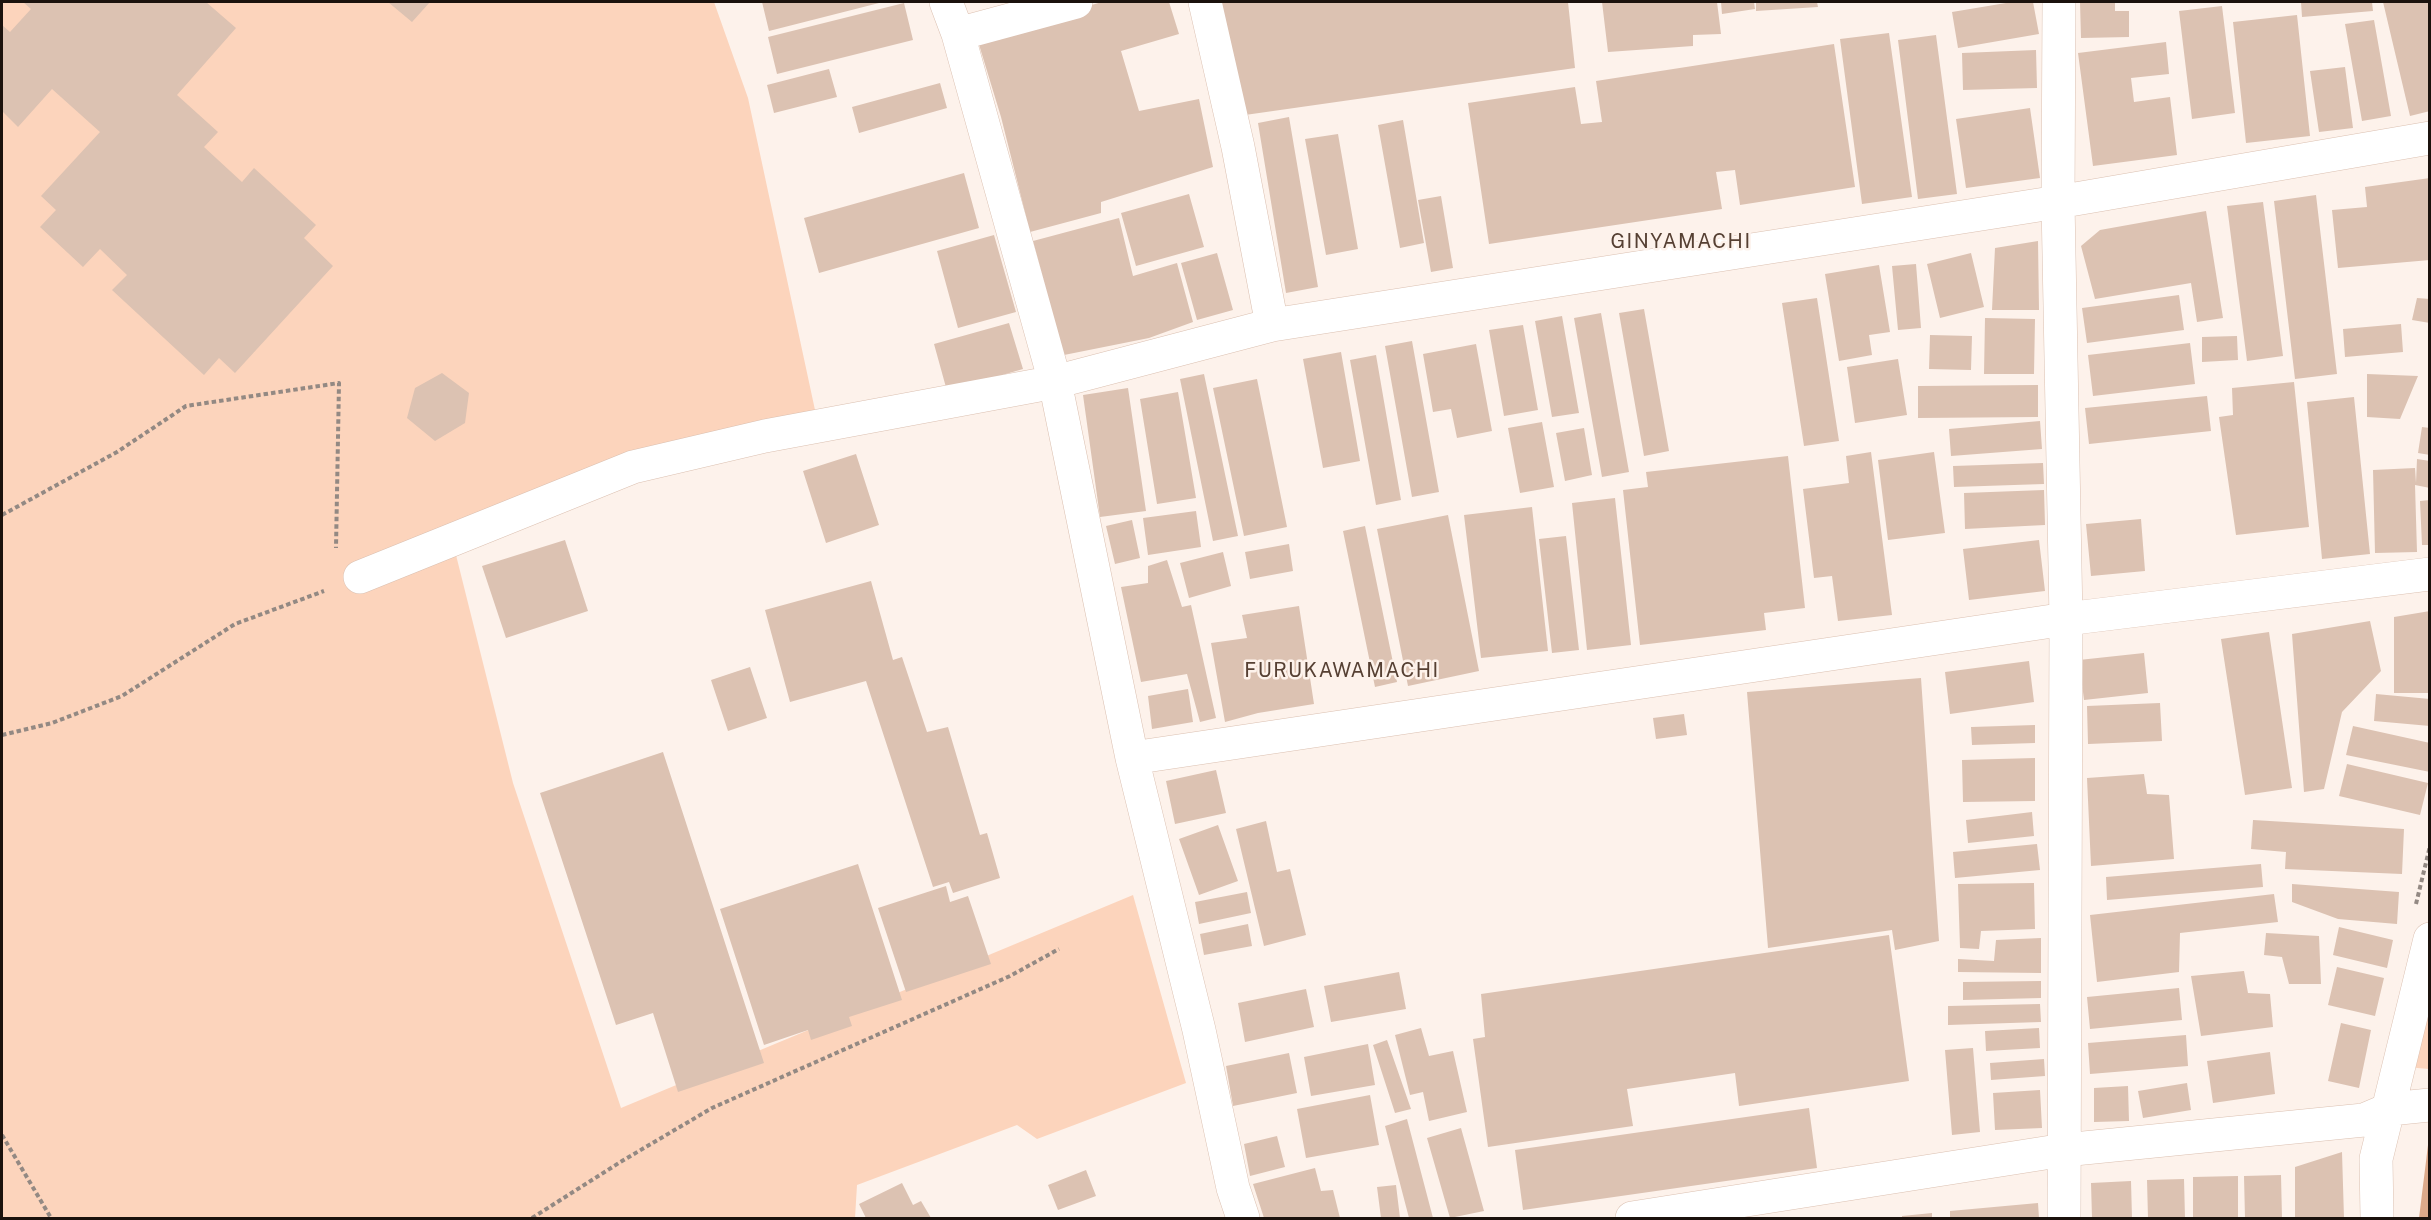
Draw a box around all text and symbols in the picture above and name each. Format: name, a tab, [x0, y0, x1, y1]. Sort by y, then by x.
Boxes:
district label: GINYAMACHI	[1610, 230, 1752, 254]
district label: FURUKAWAMACHI	[1244, 659, 1440, 683]

